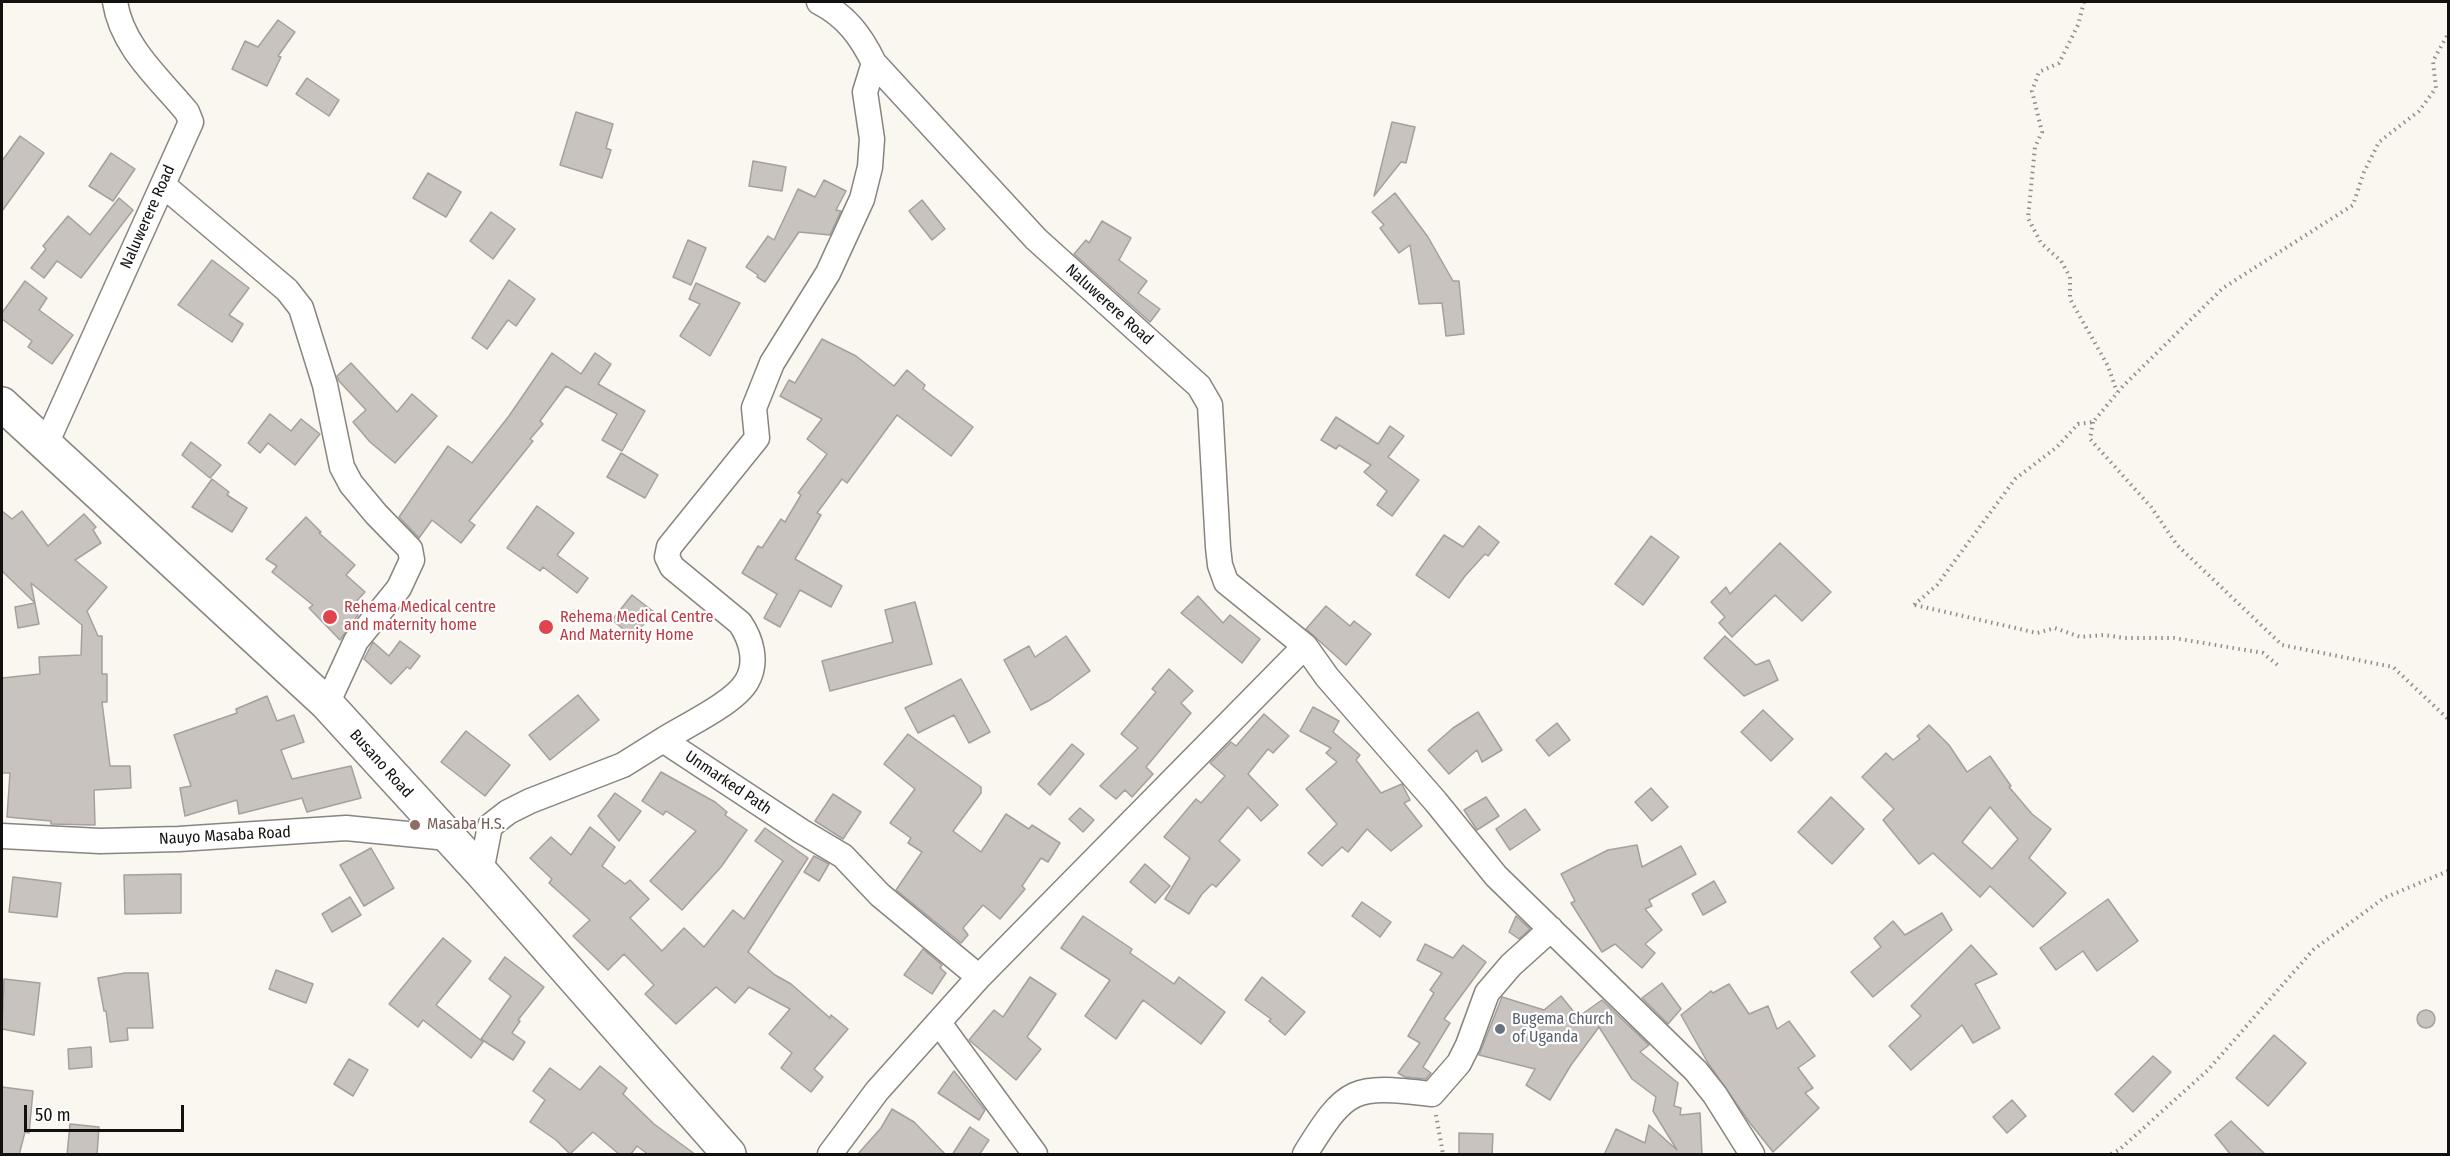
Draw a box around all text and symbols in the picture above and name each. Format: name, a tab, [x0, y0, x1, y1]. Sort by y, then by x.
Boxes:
street label: Naluwerere Road	[117, 162, 179, 272]
street label: Naluwerere Road	[1061, 261, 1157, 349]
place label: Rehema Medical centre and maternity home	[344, 598, 496, 636]
marker: Rehema Medical centre and maternity home	[321, 608, 339, 626]
place label: Rehema Medical Centre And Maternity Home	[560, 608, 713, 646]
marker: Rehema Medical Centre And Maternity Home	[537, 618, 555, 636]
street label: Busano Road	[345, 726, 417, 802]
street label: Unmarked Path	[681, 747, 775, 819]
place label: Masaba H.S.	[427, 815, 505, 835]
marker: Masaba H.S.	[408, 818, 422, 832]
street label: Nauyo Masaba Road	[159, 823, 291, 849]
place label: Bugema Church of Uganda	[1512, 1010, 1613, 1048]
marker: Bugema Church of Uganda	[1493, 1022, 1507, 1036]
scale bar	[27, 1093, 188, 1131]
text: 50 m	[35, 1104, 71, 1126]

